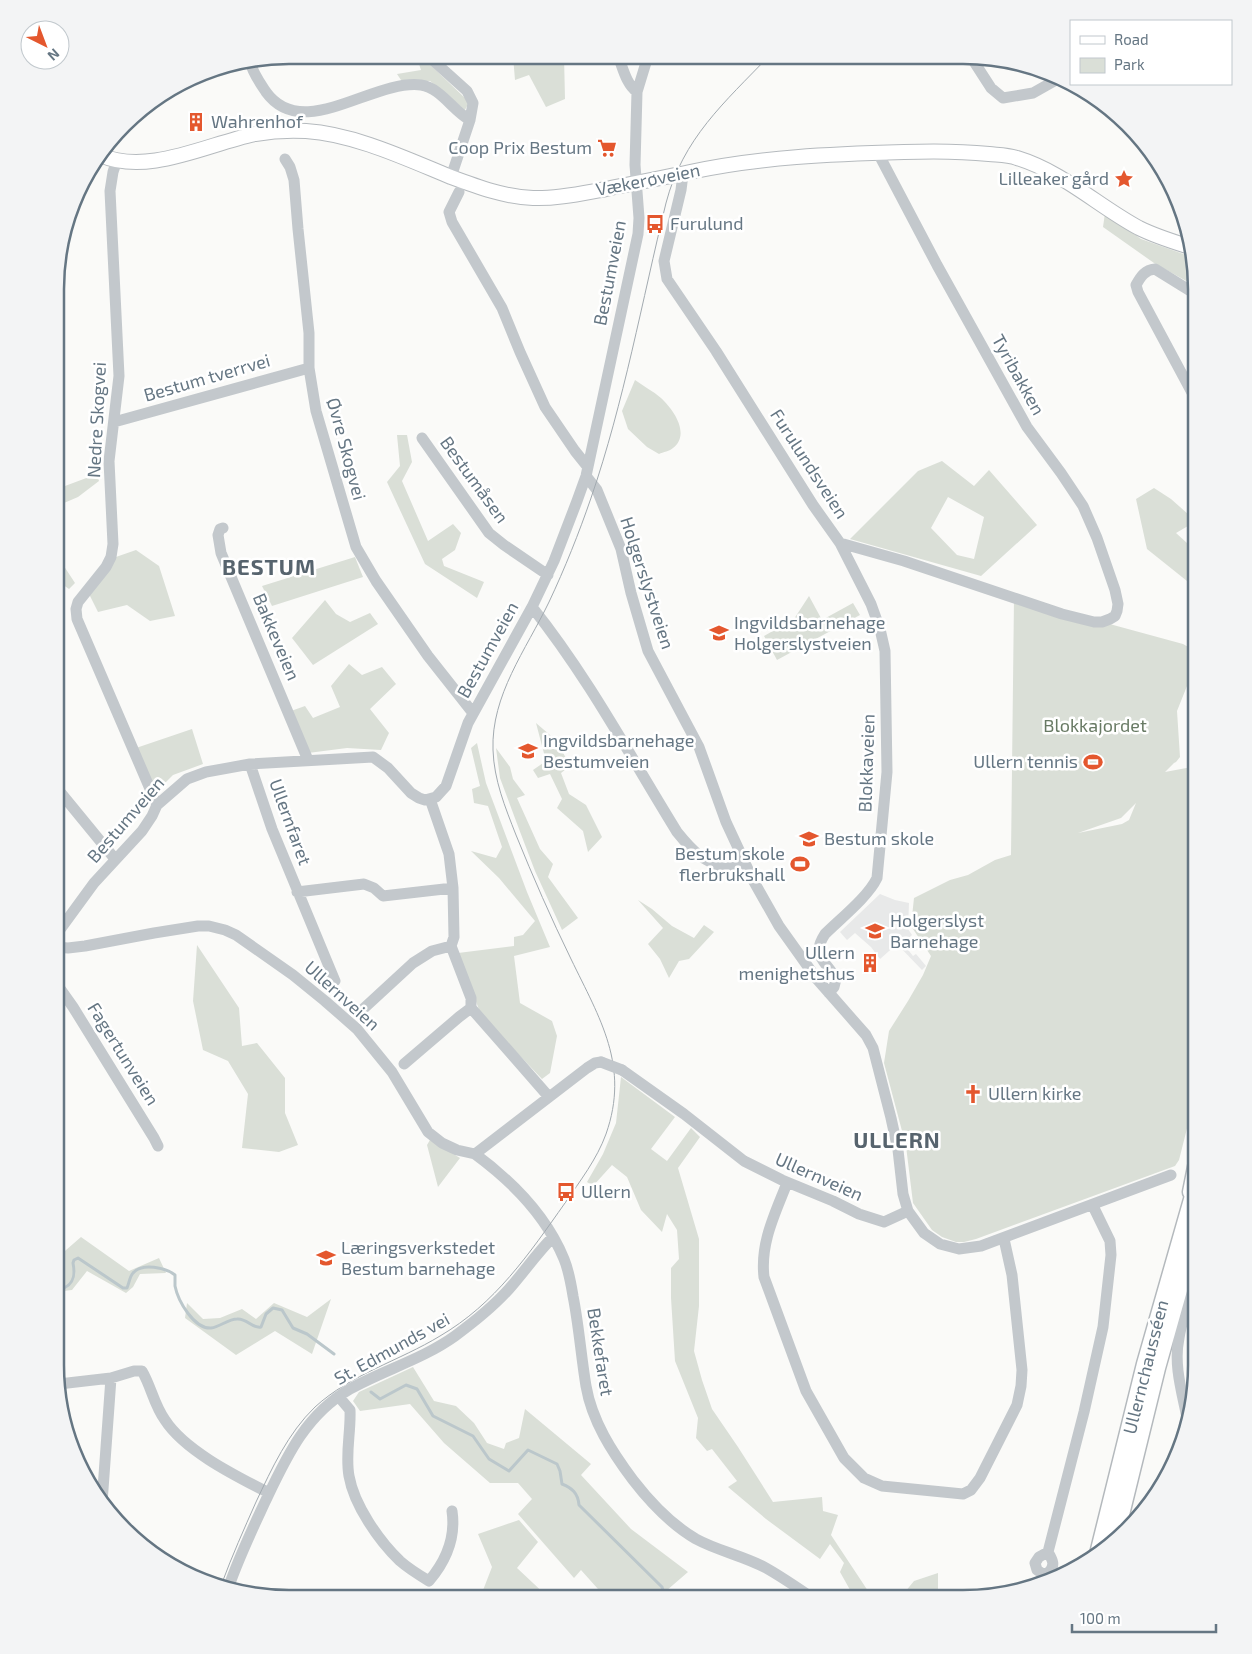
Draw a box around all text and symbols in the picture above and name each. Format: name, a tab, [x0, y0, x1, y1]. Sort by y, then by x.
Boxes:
north arrow	[20, 20, 70, 70]
legend	[1070, 20, 1232, 85]
text: Road	[1114, 30, 1149, 48]
text: N	[45, 45, 63, 65]
text: Park	[1114, 55, 1145, 73]
place label: Wahrenhof	[211, 110, 304, 132]
building icon: Wahrenhof	[185, 111, 207, 133]
place label: Coop Prix Bestum	[448, 136, 592, 158]
supermarket icon: Coop Prix Bestum	[596, 137, 618, 159]
street label: Vækerøveien	[594, 158, 702, 200]
place label: Lilleaker gård	[998, 167, 1109, 189]
place icon: Lilleaker gård	[1113, 168, 1135, 190]
place label: Furulund	[670, 212, 744, 234]
bus stop icon: Furulund	[644, 213, 666, 235]
street label: Bestumveien	[588, 218, 630, 327]
street label: Tyribakken	[988, 330, 1050, 419]
street label: Bestum tverrvei	[141, 348, 272, 406]
street label: Nedre Skogvei	[82, 361, 110, 479]
street label: Øvre Skogvei	[323, 395, 371, 502]
street label: Furulundsveien	[766, 404, 853, 522]
street label: Bestumåsen	[436, 432, 514, 527]
street label: Holgerslystveien	[616, 514, 680, 652]
district label: BESTUM	[222, 553, 316, 579]
street label: Bakkeveien	[249, 590, 305, 683]
street label: Bestumveien	[452, 598, 523, 701]
place label: Ingvildsbarnehage Holgerslystveien	[734, 611, 886, 654]
school or university icon: Ingvildsbarnehage Holgerslystveien	[708, 622, 730, 644]
street label: Blokkaveien	[853, 713, 879, 813]
park label: Blokkajordet	[1043, 714, 1147, 736]
place label: Ingvildsbarnehage Bestumveien	[543, 729, 695, 772]
school or university icon: Ingvildsbarnehage Bestumveien	[517, 740, 539, 762]
place label: Ullern tennis	[973, 750, 1078, 772]
sports icon: Ullern tennis	[1082, 751, 1104, 773]
street label: Bestumveien	[82, 772, 168, 867]
street label: Ullernfaret	[265, 775, 317, 868]
place label: Bestum skole	[824, 827, 934, 849]
school or university icon: Bestum skole	[798, 828, 820, 850]
place label: Bestum skole flerbrukshall	[675, 842, 786, 885]
sports icon: Bestum skole flerbrukshall	[789, 853, 811, 875]
place label: Holgerslyst Barnehage	[890, 909, 984, 952]
school or university icon: Holgerslyst Barnehage	[864, 920, 886, 942]
place label: Ullern menighetshus	[739, 941, 855, 984]
building icon: Ullern menighetshus	[859, 952, 881, 974]
street label: Ullernveien	[300, 956, 385, 1035]
street label: Fagertunveien	[83, 998, 164, 1109]
place label: Ullern kirke	[988, 1082, 1081, 1104]
church icon: Ullern kirke	[962, 1083, 984, 1105]
district label: ULLERN	[853, 1126, 941, 1152]
street label: Ullernveien	[772, 1147, 867, 1205]
place label: Ullern	[581, 1180, 631, 1202]
bus stop icon: Ullern	[555, 1181, 577, 1203]
place label: Læringsverkstedet Bestum barnehage	[341, 1236, 495, 1279]
school or university icon: Læringsverkstedet Bestum barnehage	[315, 1247, 337, 1269]
street label: Ullernchausséen	[1118, 1297, 1172, 1436]
street label: Bekkefaret	[583, 1306, 619, 1398]
street label: St. Edmunds vei	[330, 1307, 453, 1389]
scale bar	[1072, 1602, 1216, 1634]
text: 100 m	[1080, 1609, 1121, 1627]

